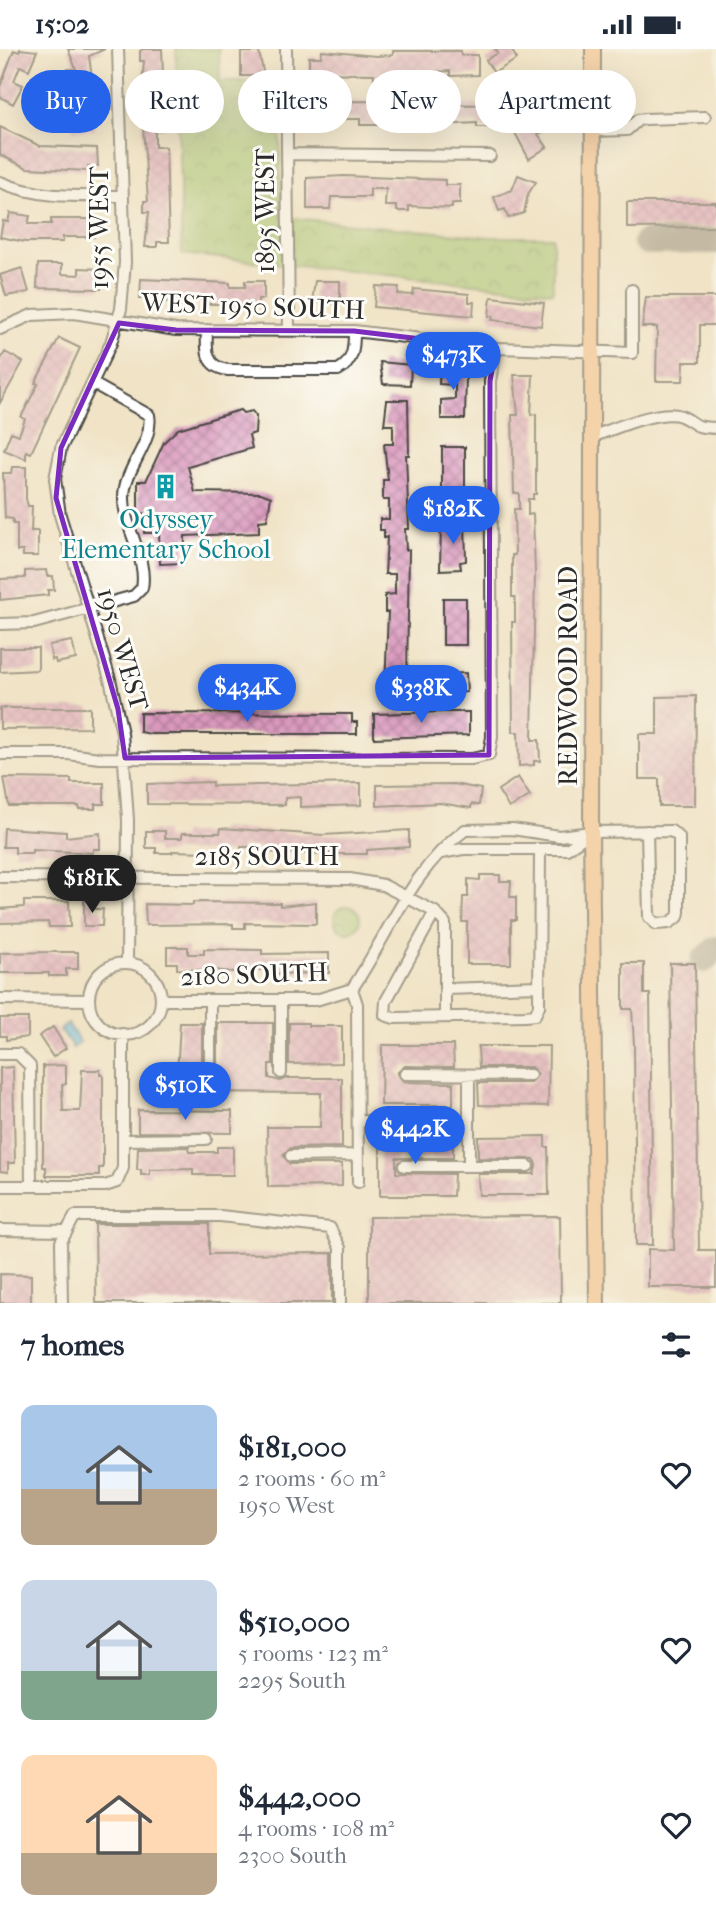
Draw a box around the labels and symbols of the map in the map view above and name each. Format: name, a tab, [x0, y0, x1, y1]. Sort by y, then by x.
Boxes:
street label: 1895 WEST	[250, 148, 281, 274]
street label: 1955 WEST	[84, 166, 115, 290]
street label: WEST 1950 SOUTH	[140, 287, 365, 326]
pin: $473K	[404, 333, 502, 392]
building icon: Odyssey Elementary School	[152, 473, 180, 501]
pin: $182K	[404, 487, 502, 546]
place label: Odyssey Elementary School	[61, 504, 271, 565]
street label: REDWOOD ROAD	[553, 566, 584, 786]
street label: 1950 WEST	[90, 584, 155, 715]
pin: $434K	[198, 665, 296, 724]
pin: $338K	[372, 665, 470, 725]
street label: 2185 SOUTH	[195, 841, 339, 872]
pin: $181K	[43, 855, 141, 915]
street label: 2180 SOUTH	[180, 956, 328, 993]
pin: $510K	[136, 1063, 234, 1122]
pin: $442K	[366, 1107, 464, 1166]

